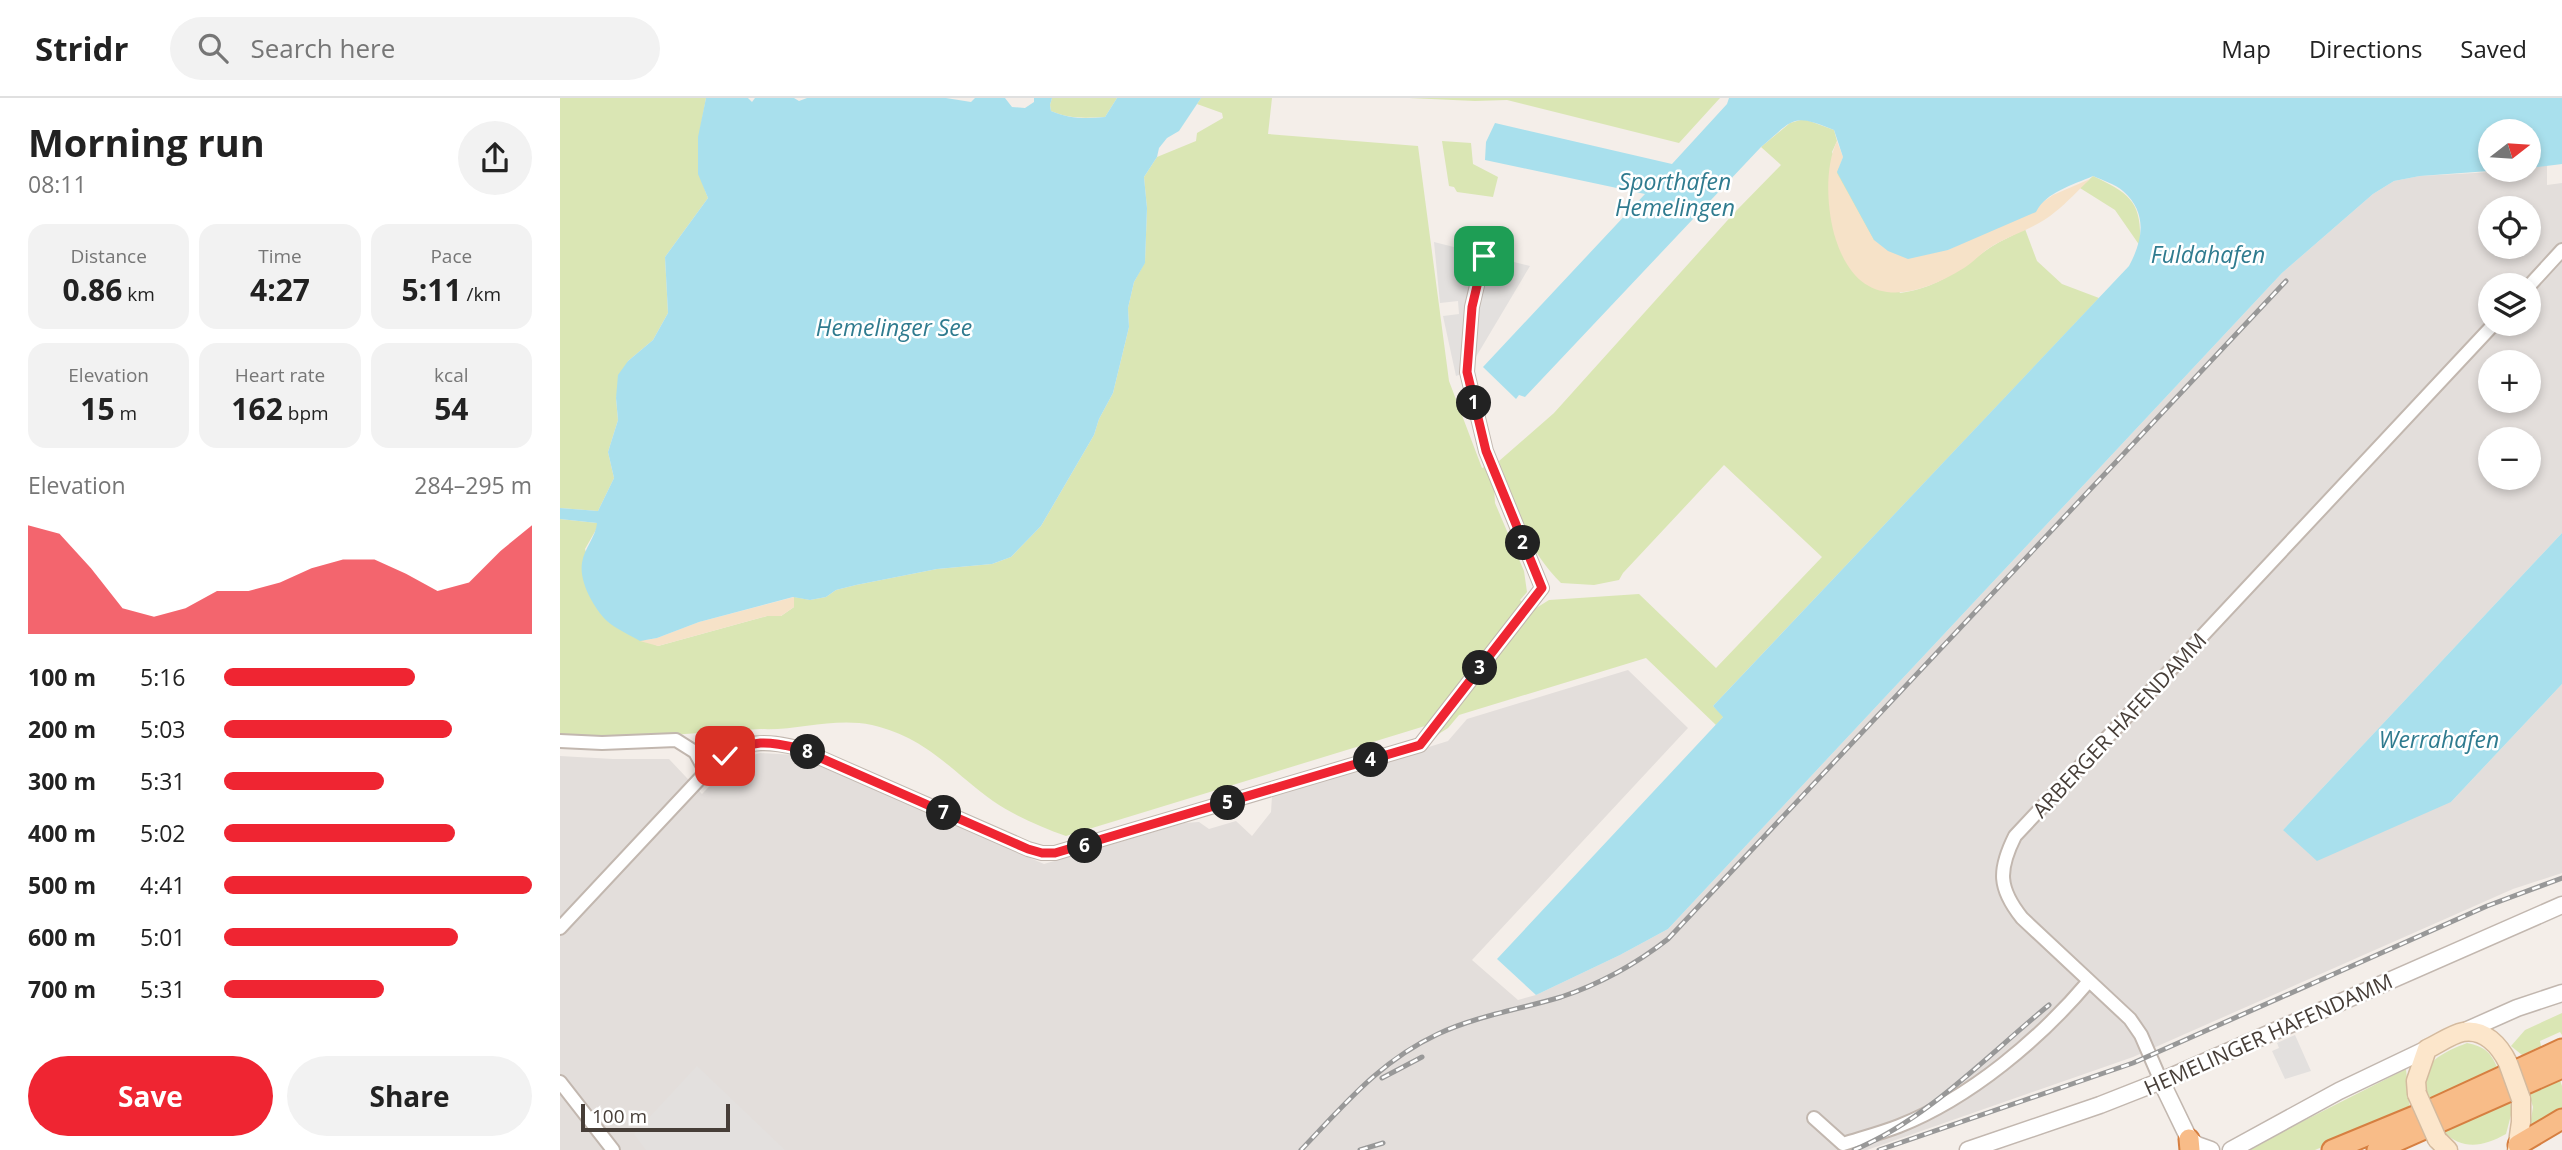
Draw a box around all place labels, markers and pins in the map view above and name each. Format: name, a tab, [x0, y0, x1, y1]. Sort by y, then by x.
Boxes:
pin	[1454, 226, 1514, 286]
pin: 1	[1457, 386, 1492, 420]
pin: 2	[1506, 526, 1541, 560]
pin: 3	[1462, 650, 1497, 686]
pin	[695, 726, 755, 786]
pin: 8	[790, 734, 826, 770]
pin: 4	[1354, 742, 1388, 778]
pin: 5	[1210, 786, 1246, 820]
pin: 7	[926, 796, 962, 830]
pin: 6	[1068, 828, 1102, 864]

